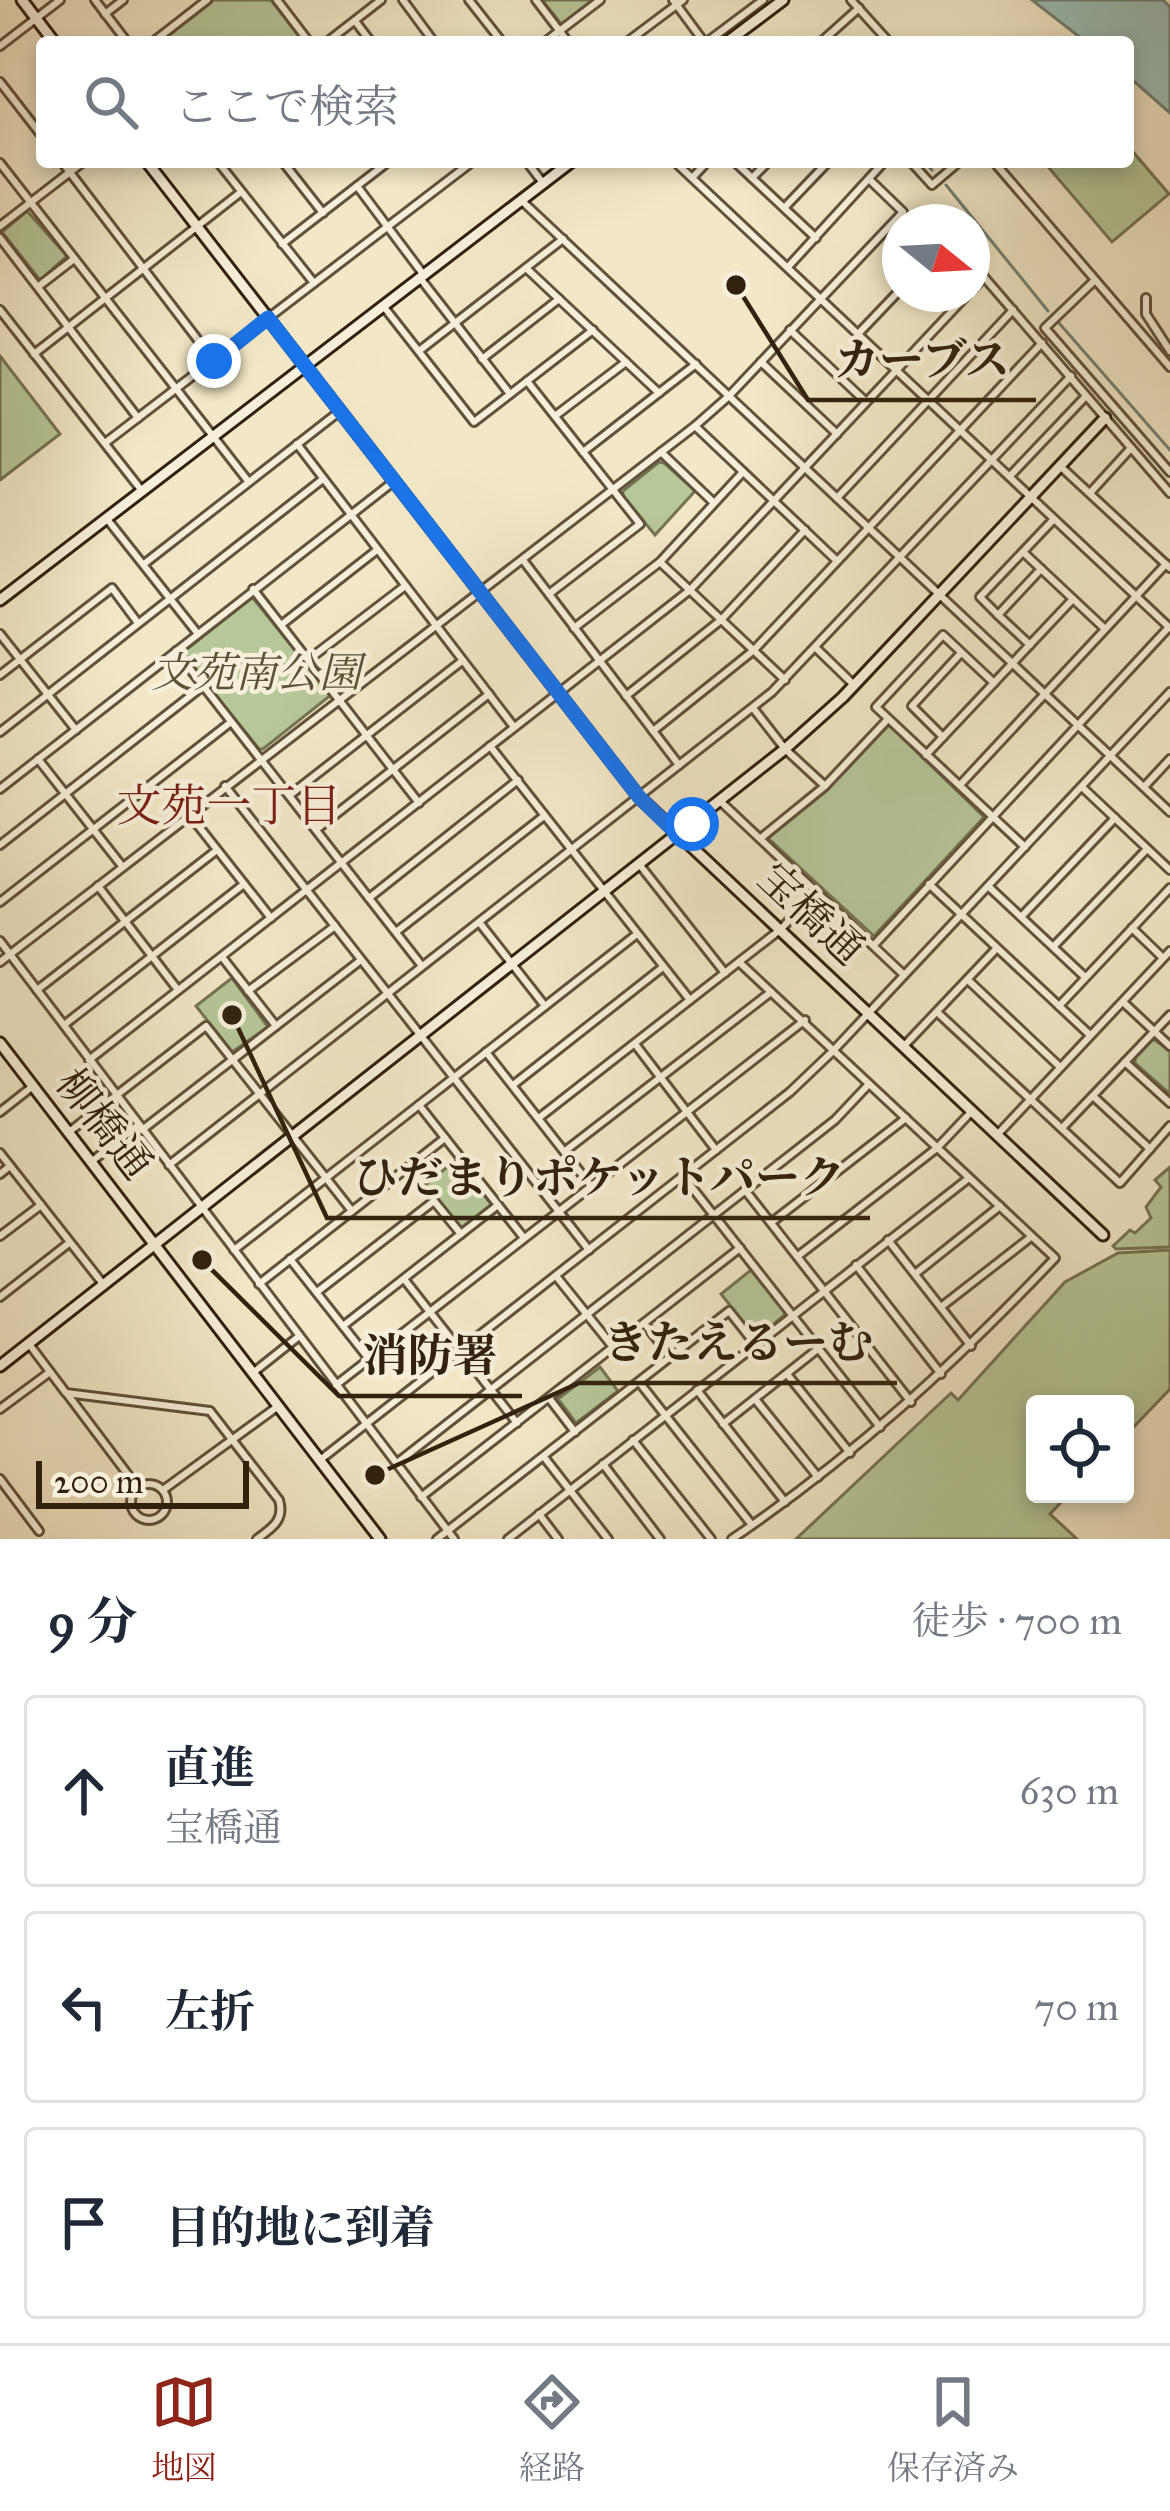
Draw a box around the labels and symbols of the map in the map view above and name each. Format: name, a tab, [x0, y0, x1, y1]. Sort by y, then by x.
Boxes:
north arrow	[882, 204, 990, 312]
callout: カーブス	[808, 319, 1036, 400]
text: カーブス	[834, 332, 1010, 387]
route end	[187, 334, 241, 388]
park label: 文苑南公園	[151, 647, 367, 699]
district label: 文苑一丁目	[116, 778, 342, 833]
route start	[665, 797, 719, 851]
street label: 宝橋通	[747, 852, 875, 976]
street label: 柳橋通	[45, 1058, 163, 1190]
callout: ひだまりポケットパーク	[327, 1137, 870, 1218]
text: ひだまりポケットパーク	[353, 1150, 845, 1205]
callout: きたえるーむ	[579, 1302, 897, 1383]
callout: 消防署	[339, 1315, 522, 1396]
text: きたえるーむ	[603, 1315, 873, 1370]
text: 消防署	[362, 1328, 498, 1383]
scale bar	[36, 1455, 249, 1508]

